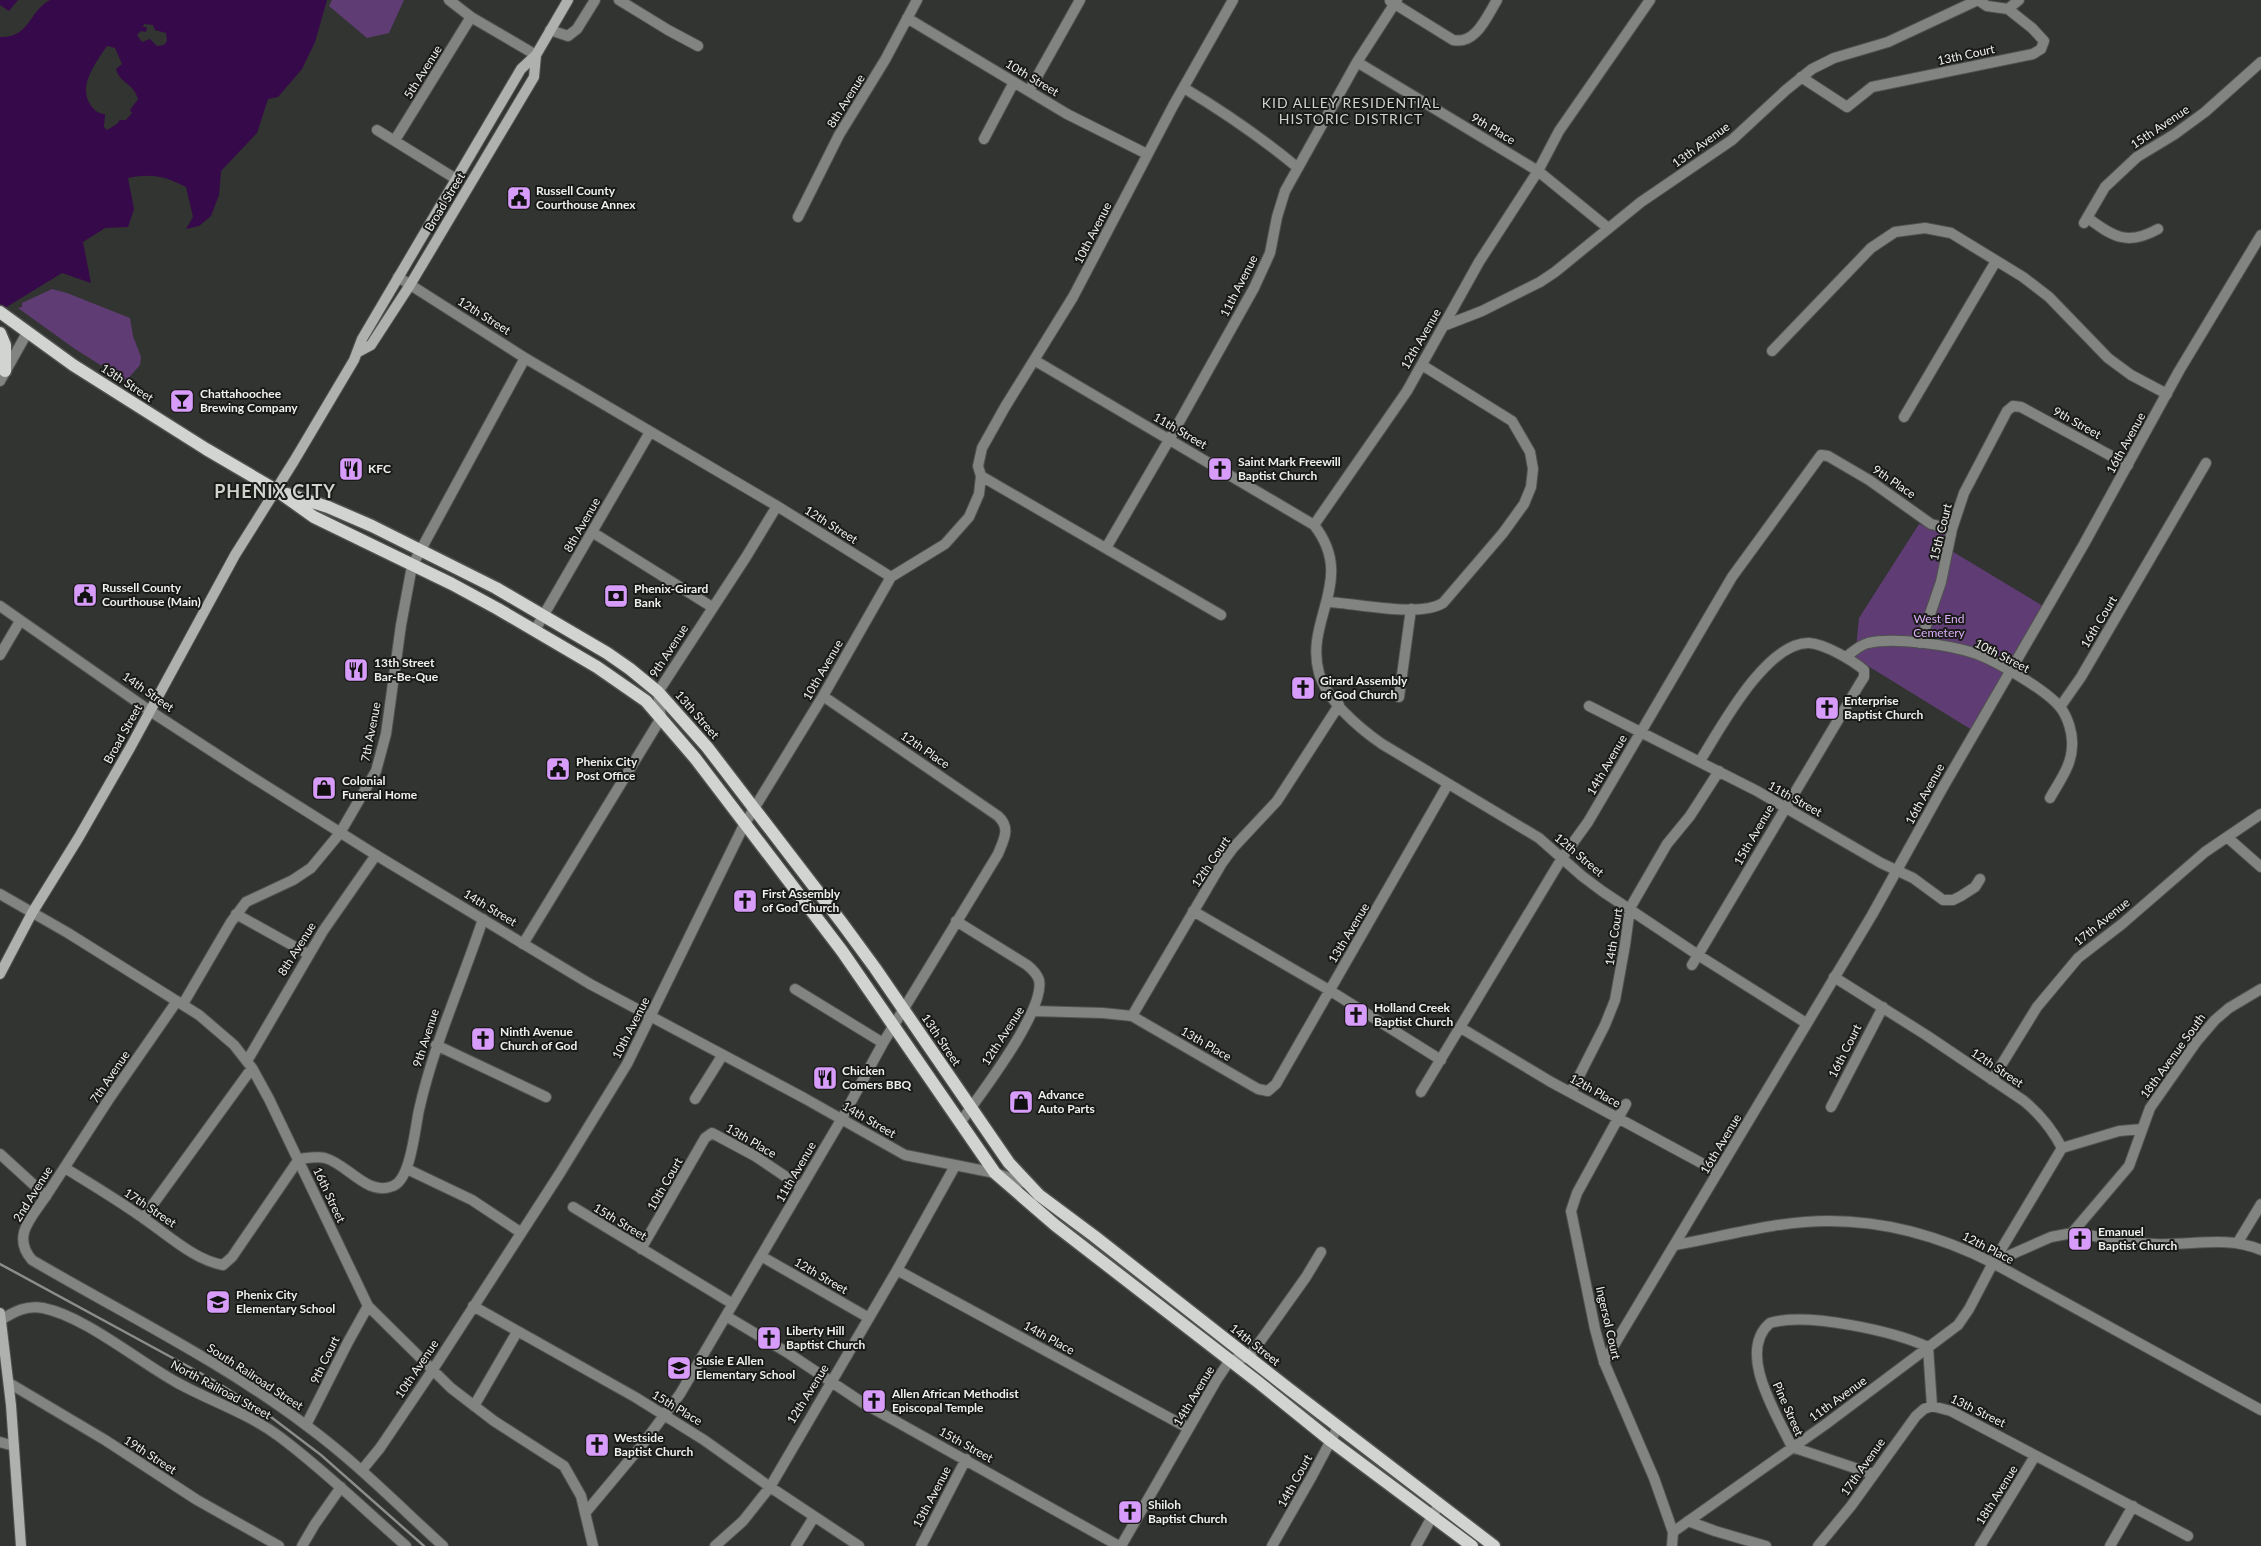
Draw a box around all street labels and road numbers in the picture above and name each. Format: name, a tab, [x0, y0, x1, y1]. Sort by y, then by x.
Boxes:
street label: 13th Court	[1936, 41, 1997, 68]
street label: 5th Avenue	[400, 42, 445, 101]
street label: 10th Street	[1003, 56, 1062, 100]
street label: 8th Avenue	[823, 71, 868, 130]
street label: 15th Avenue	[2128, 102, 2192, 152]
street label: 9th Place	[1468, 110, 1518, 148]
street label: 13th Avenue	[1669, 119, 1732, 170]
street label: Broad Street	[421, 169, 468, 234]
street label: 10th Avenue	[1071, 199, 1115, 266]
street label: 11th Avenue	[1217, 252, 1261, 319]
street label: 12th Street	[455, 293, 514, 338]
street label: 12th Avenue	[1397, 306, 1444, 372]
street label: 13th Street	[98, 360, 157, 405]
street label: 9th Street	[2051, 403, 2104, 442]
street label: 11th Street	[1151, 409, 1210, 452]
street label: 16th Avenue	[2103, 410, 2148, 476]
street label: 9th Place	[1870, 462, 1919, 501]
street label: 8th Avenue	[560, 495, 603, 555]
street label: 15th Court	[1926, 501, 1955, 562]
street label: 12th Street	[802, 502, 861, 547]
street label: 16th Court	[2077, 592, 2120, 650]
street label: 9th Avenue	[646, 621, 691, 680]
street label: 10th Street	[1972, 635, 2033, 676]
street label: 10th Avenue	[799, 637, 846, 703]
street label: 14th Street	[120, 668, 178, 715]
street label: 13th Street	[672, 687, 723, 743]
street label: Broad Street	[100, 701, 145, 766]
street label: 7th Avenue	[357, 701, 384, 763]
street label: 12th Place	[898, 728, 953, 771]
street label: 14th Avenue	[1583, 732, 1630, 798]
street label: 16th Avenue	[1902, 761, 1947, 827]
street label: 11th Street	[1766, 778, 1826, 820]
street label: 15th Avenue	[1730, 802, 1777, 868]
street label: 12th Street	[1552, 830, 1607, 880]
street label: 12th Court	[1188, 833, 1233, 890]
street label: 14th Street	[461, 886, 520, 930]
street label: 17th Avenue	[2071, 895, 2133, 949]
street label: 13th Avenue	[1325, 900, 1372, 965]
street label: 14th Court	[1602, 906, 1626, 967]
street label: 8th Avenue	[274, 919, 319, 978]
street label: 10th Avenue	[609, 994, 653, 1061]
street label: 12th Avenue	[978, 1003, 1027, 1068]
street label: 9th Avenue	[409, 1007, 442, 1069]
street label: 18th Avenue South	[2137, 1010, 2208, 1101]
street label: 13th Street	[919, 1011, 965, 1069]
street label: 16th Court	[1825, 1021, 1865, 1080]
street label: 13th Place	[1178, 1023, 1234, 1064]
street label: 12th Street	[1968, 1045, 2027, 1091]
street label: 7th Avenue	[86, 1048, 133, 1106]
street label: 12th Place	[1567, 1070, 1623, 1111]
street label: 14th Street	[840, 1098, 899, 1141]
street label: 16th Avenue	[1697, 1111, 1744, 1176]
street label: 13th Place	[723, 1120, 779, 1161]
street label: 11th Avenue	[772, 1139, 819, 1205]
street label: 10th Court	[644, 1154, 686, 1213]
street label: 2nd Avenue	[10, 1163, 56, 1224]
street label: 16th Street	[310, 1165, 349, 1226]
street label: 17th Street	[121, 1185, 180, 1231]
street label: 15th Street	[591, 1200, 650, 1244]
street label: 12th Place	[1960, 1228, 2017, 1267]
street label: 12th Street	[792, 1254, 851, 1297]
street label: Ingersol Court	[1593, 1285, 1624, 1362]
street label: 14th Place	[1021, 1317, 1077, 1358]
street label: 14th Street	[1227, 1320, 1284, 1369]
street label: 9th Court	[307, 1333, 343, 1386]
street label: 10th Avenue	[392, 1337, 442, 1401]
street label: South Railroad Street	[204, 1340, 307, 1414]
street label: North Railroad Street	[168, 1357, 275, 1423]
street label: 12th Avenue	[783, 1361, 832, 1426]
street label: 14th Avenue	[1170, 1363, 1217, 1428]
street label: 11th Avenue	[1806, 1373, 1869, 1424]
street label: Pine Street	[1770, 1379, 1807, 1439]
street label: 15th Place	[649, 1387, 705, 1428]
street label: 13th Street	[1948, 1391, 2009, 1431]
street label: 15th Street	[937, 1424, 997, 1466]
street label: 19th Street	[121, 1432, 180, 1477]
street label: 17th Avenue	[1837, 1435, 1888, 1499]
street label: 14th Court	[1274, 1451, 1316, 1510]
street label: 18th Avenue	[1972, 1462, 2021, 1527]
street label: 13th Avenue	[909, 1464, 954, 1530]

